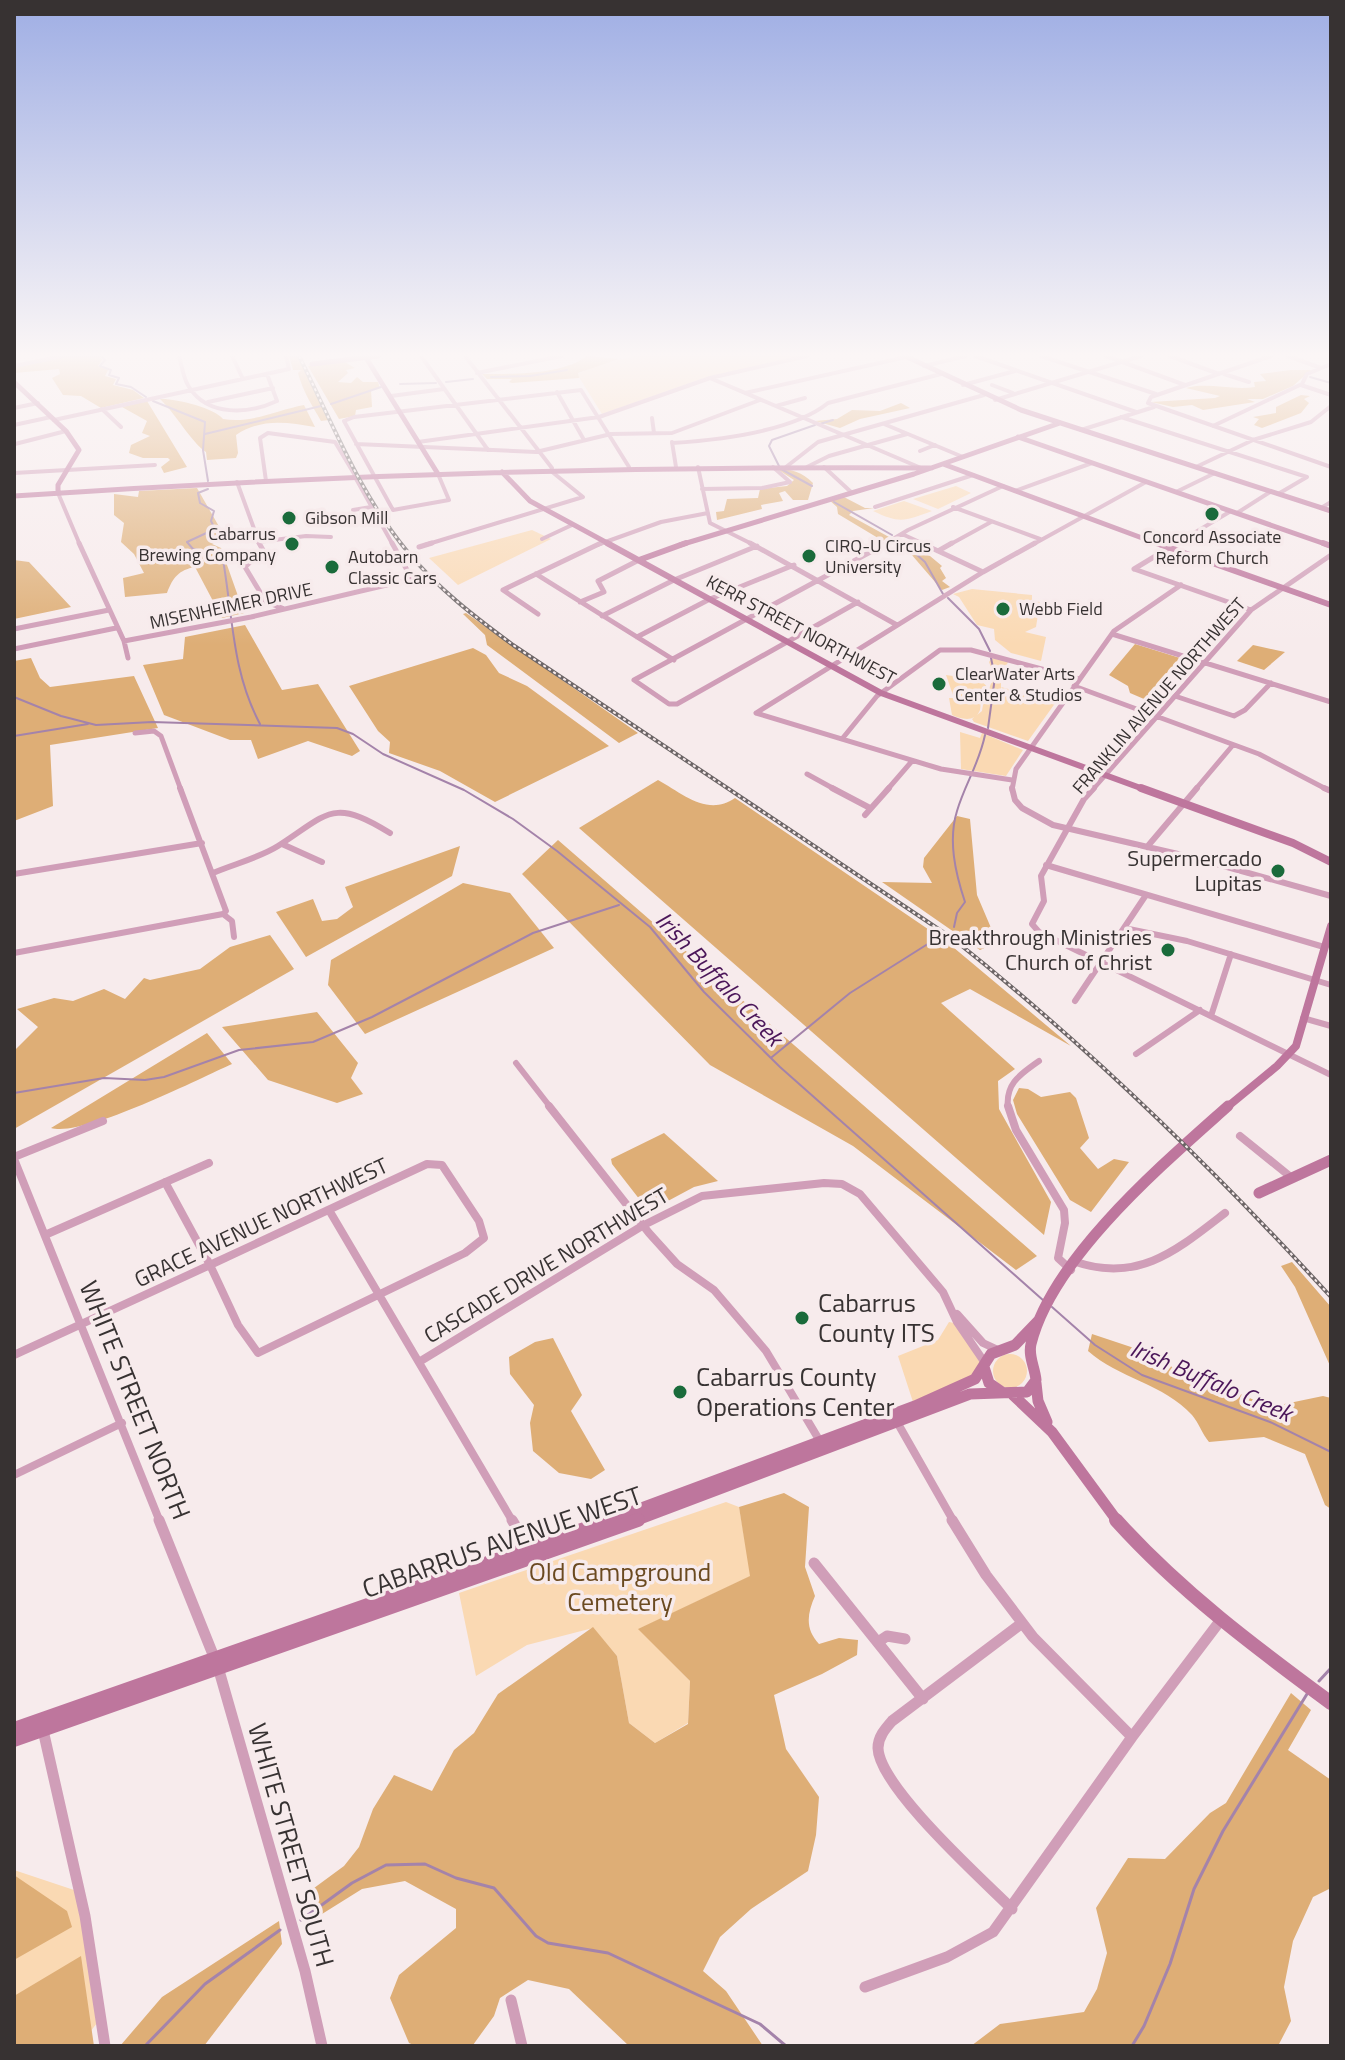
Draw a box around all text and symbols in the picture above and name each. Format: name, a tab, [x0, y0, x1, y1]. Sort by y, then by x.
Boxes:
place label: Gibson Mill	[305, 504, 388, 531]
marker: Concord Associate Reform Church	[1203, 505, 1221, 523]
marker: Gibson Mill	[280, 509, 298, 527]
place label: Cabarrus Brewing Company	[138, 520, 276, 568]
place label: Concord Associate Reform Church	[1143, 523, 1281, 571]
place label: CIRQ-U Circus University	[825, 532, 931, 580]
marker: Cabarrus Brewing Company	[283, 535, 301, 553]
place label: Autobarn Classic Cars	[348, 543, 437, 591]
marker: CIRQ-U Circus University	[800, 547, 818, 565]
marker: Autobarn Classic Cars	[323, 558, 341, 576]
street label: KERR STREET NORTHWEST	[701, 568, 901, 691]
street label: MISENHEIMER DRIVE	[147, 575, 315, 636]
street label: FRANKLIN AVENUE NORTHWEST	[1066, 591, 1252, 800]
place label: Webb Field	[1019, 595, 1103, 622]
marker: Webb Field	[994, 600, 1012, 618]
place label: ClearWater Arts Center & Studios	[955, 660, 1082, 708]
marker: ClearWater Arts Center & Studios	[930, 675, 948, 693]
place label: Supermercado Lupitas	[1127, 841, 1262, 900]
marker: Supermercado Lupitas	[1269, 862, 1287, 880]
water label: Irish Buffalo Creek	[648, 903, 794, 1056]
place label: Breakthrough Ministries Church of Christ	[929, 920, 1152, 979]
marker: Breakthrough Ministries Church of Christ	[1159, 941, 1177, 959]
street label: GRACE AVENUE NORTHWEST	[129, 1148, 394, 1296]
street label: CASCADE DRIVE NORTHWEST	[417, 1178, 675, 1352]
street label: WHITE STREET NORTH	[70, 1275, 201, 1525]
place label: Cabarrus County ITS	[818, 1283, 935, 1352]
marker: Cabarrus County ITS	[793, 1309, 811, 1327]
water label: Irish Buffalo Creek	[1125, 1330, 1301, 1432]
place label: Cabarrus County Operations Center	[696, 1357, 894, 1426]
marker: Cabarrus County Operations Center	[671, 1383, 689, 1401]
street label: CABARRUS AVENUE WEST	[357, 1475, 647, 1608]
park label: Old Campground Cemetery	[529, 1552, 711, 1621]
street label: WHITE STREET SOUTH	[238, 1718, 345, 1971]

